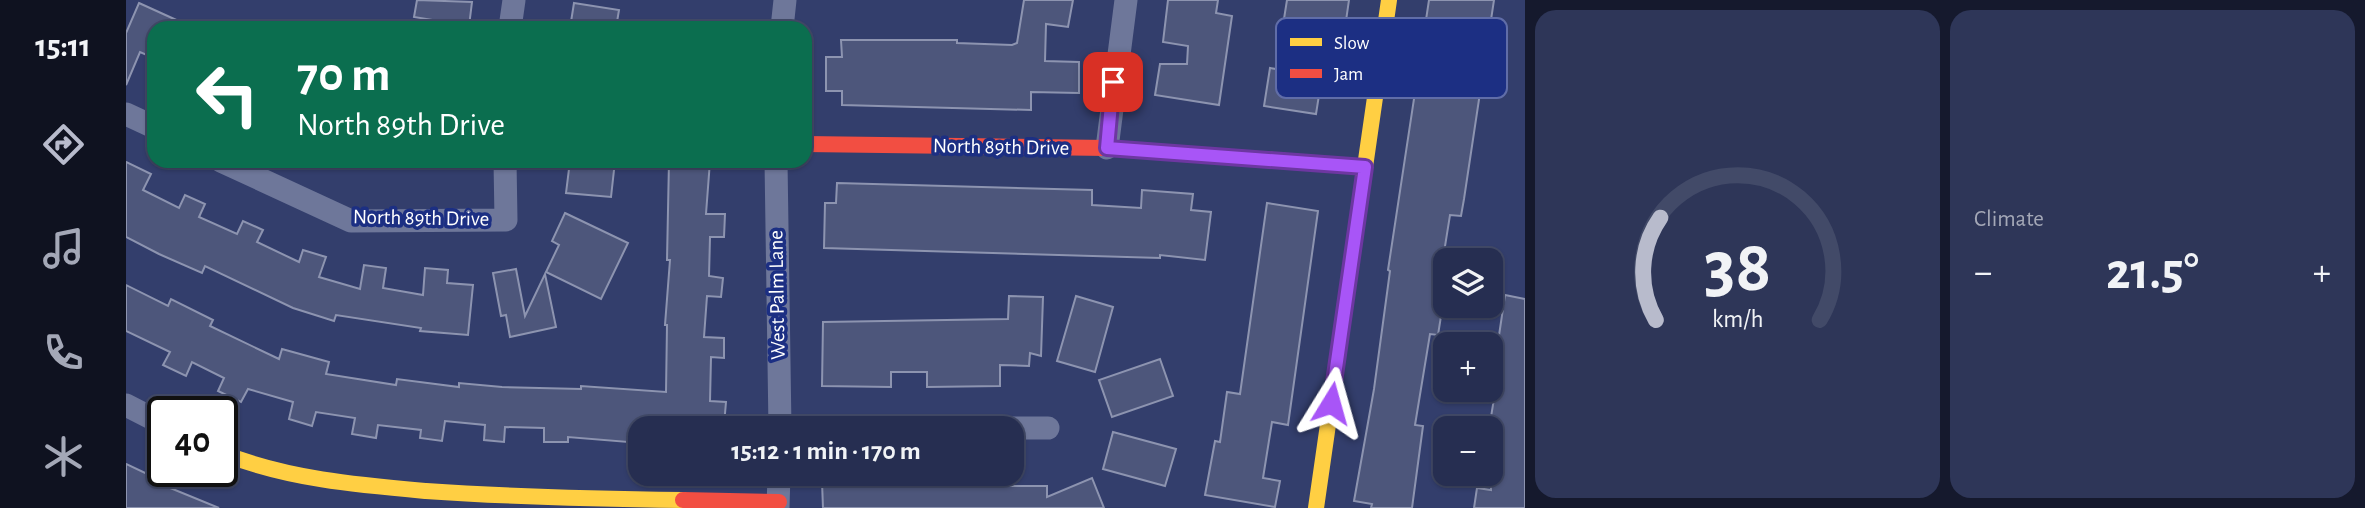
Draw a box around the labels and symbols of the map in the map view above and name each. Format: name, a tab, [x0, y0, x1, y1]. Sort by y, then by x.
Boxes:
legend	[1276, 18, 1507, 98]
text: Slow	[1334, 34, 1370, 53]
pin	[1083, 52, 1143, 112]
text: Jam	[1334, 65, 1363, 84]
street label: North 89th Drive	[933, 135, 1069, 159]
street label: North 89th Drive	[353, 206, 489, 230]
street label: West Palm Lane	[765, 230, 789, 360]
position arrow	[1294, 366, 1368, 440]
speed limit sign: 40	[147, 396, 238, 487]

